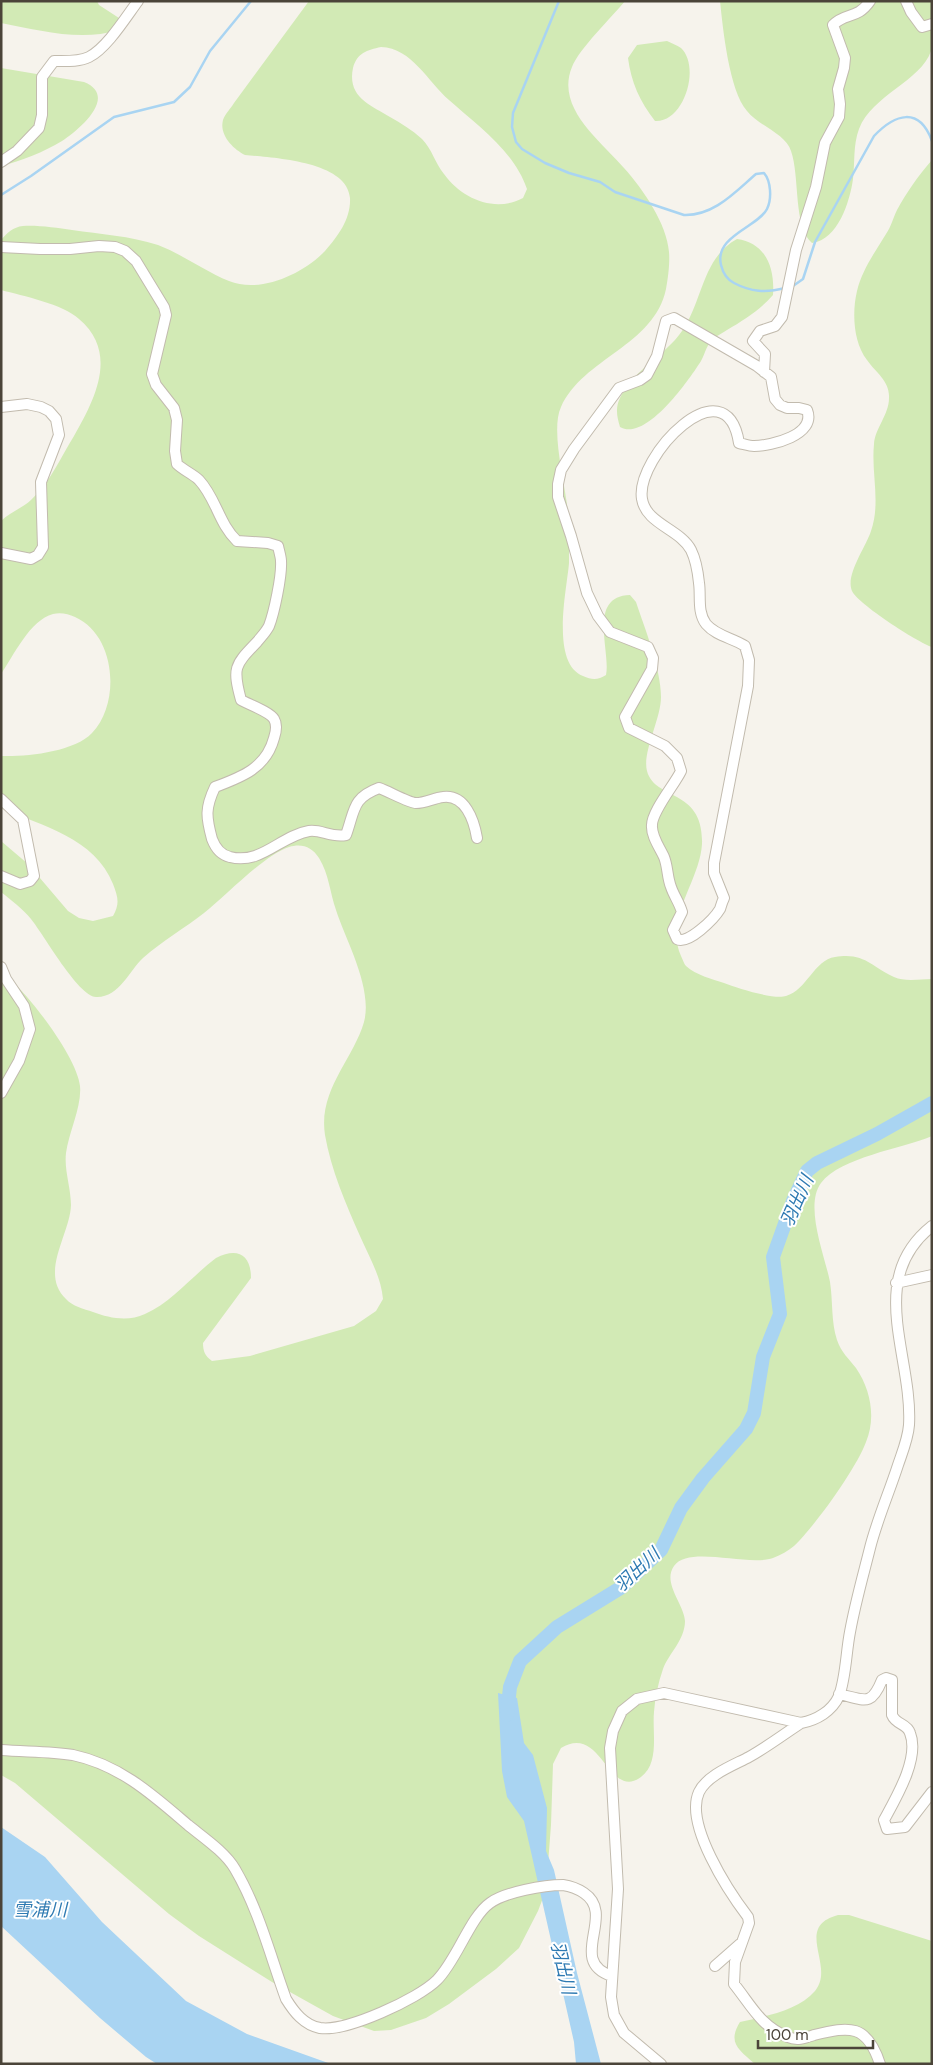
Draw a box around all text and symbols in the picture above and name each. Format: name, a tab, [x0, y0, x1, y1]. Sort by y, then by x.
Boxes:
water label: 羽出川	[775, 1170, 820, 1231]
water label: 羽出川	[609, 1541, 666, 1597]
water label: 雪浦川	[13, 1898, 69, 1922]
water label: 羽出川	[545, 1939, 581, 1999]
scale bar	[758, 2018, 873, 2050]
text: 100 m	[766, 2025, 809, 2045]

